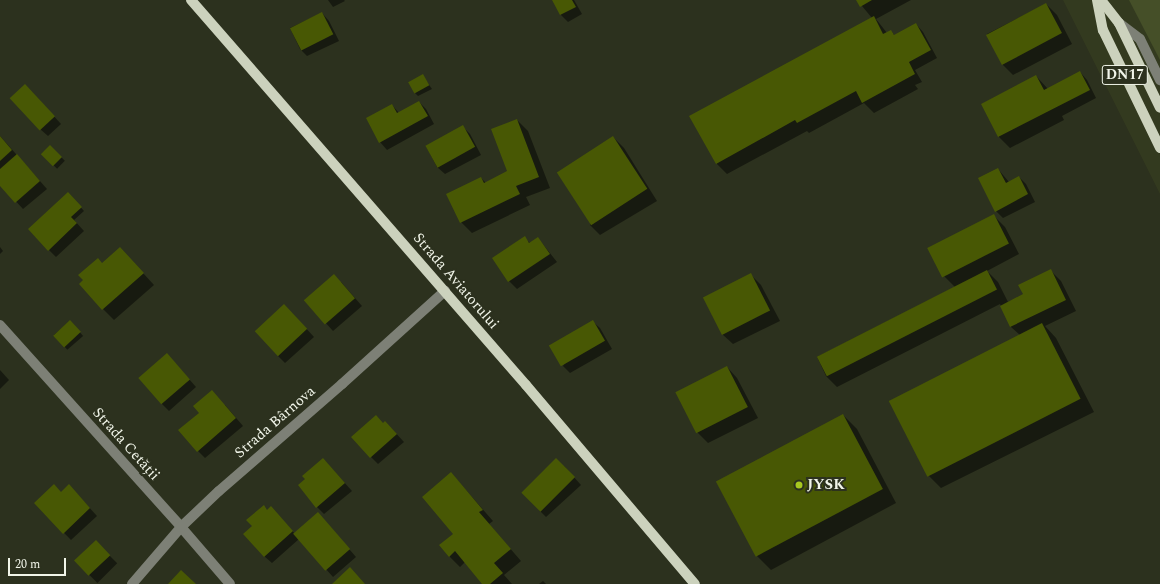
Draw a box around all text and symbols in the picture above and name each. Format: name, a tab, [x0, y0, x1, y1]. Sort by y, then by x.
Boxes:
road number: DN17	[1101, 63, 1149, 87]
street label: Strada Aviatorului	[409, 229, 503, 333]
street label: Strada Bârnova	[231, 382, 319, 462]
street label: Strada Cetății	[89, 404, 163, 484]
place label: JYSK	[807, 476, 845, 494]
marker: JYSK	[794, 480, 804, 490]
scale bar	[10, 550, 68, 576]
text: 20 m	[15, 555, 40, 574]

